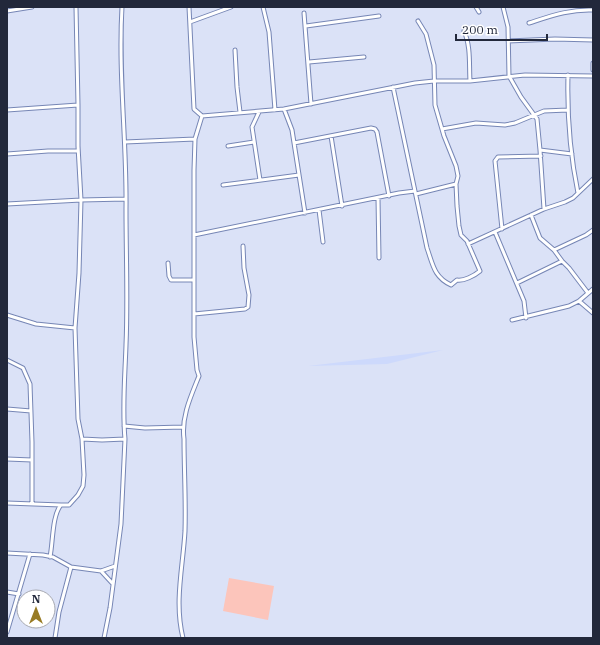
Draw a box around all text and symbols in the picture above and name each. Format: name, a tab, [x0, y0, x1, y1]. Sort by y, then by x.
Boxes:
scale bar	[456, 16, 547, 42]
text: 200 m	[462, 22, 498, 37]
north arrow	[16, 589, 56, 629]
text: N	[32, 592, 41, 606]

